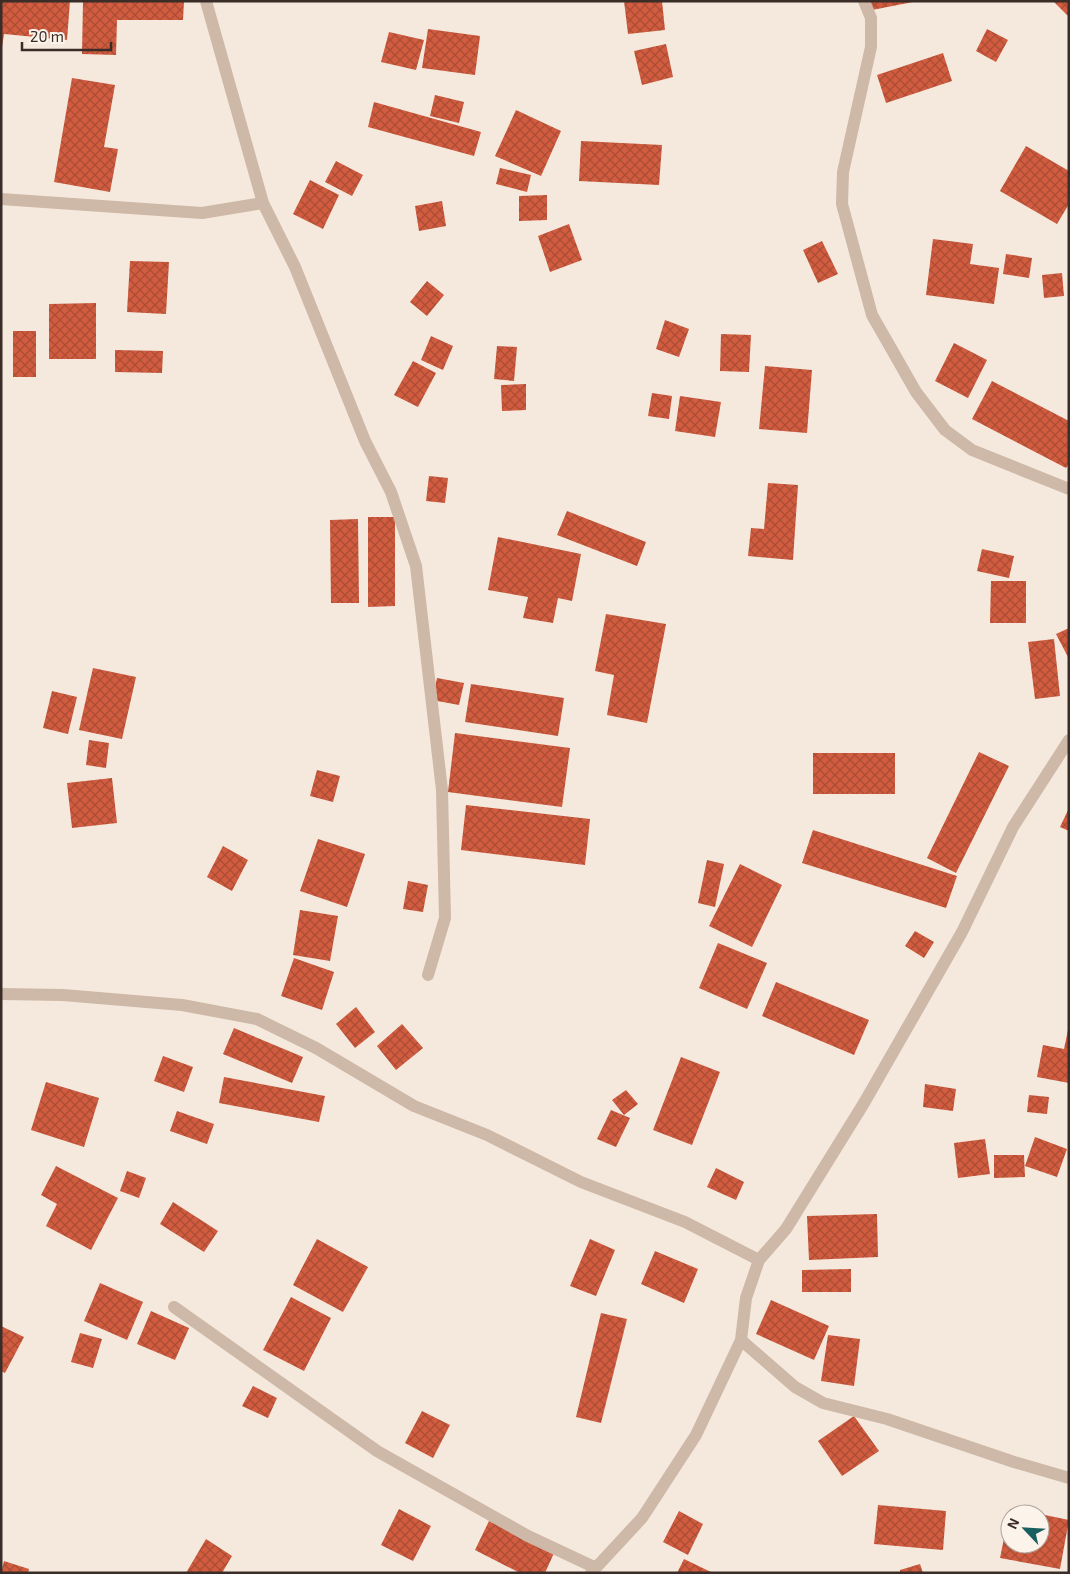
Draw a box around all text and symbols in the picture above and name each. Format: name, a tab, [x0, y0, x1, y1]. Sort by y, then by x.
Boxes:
scale bar	[22, 20, 111, 52]
text: 20 m	[30, 27, 64, 45]
north arrow	[1000, 1504, 1050, 1554]
text: N	[1003, 1515, 1023, 1531]

